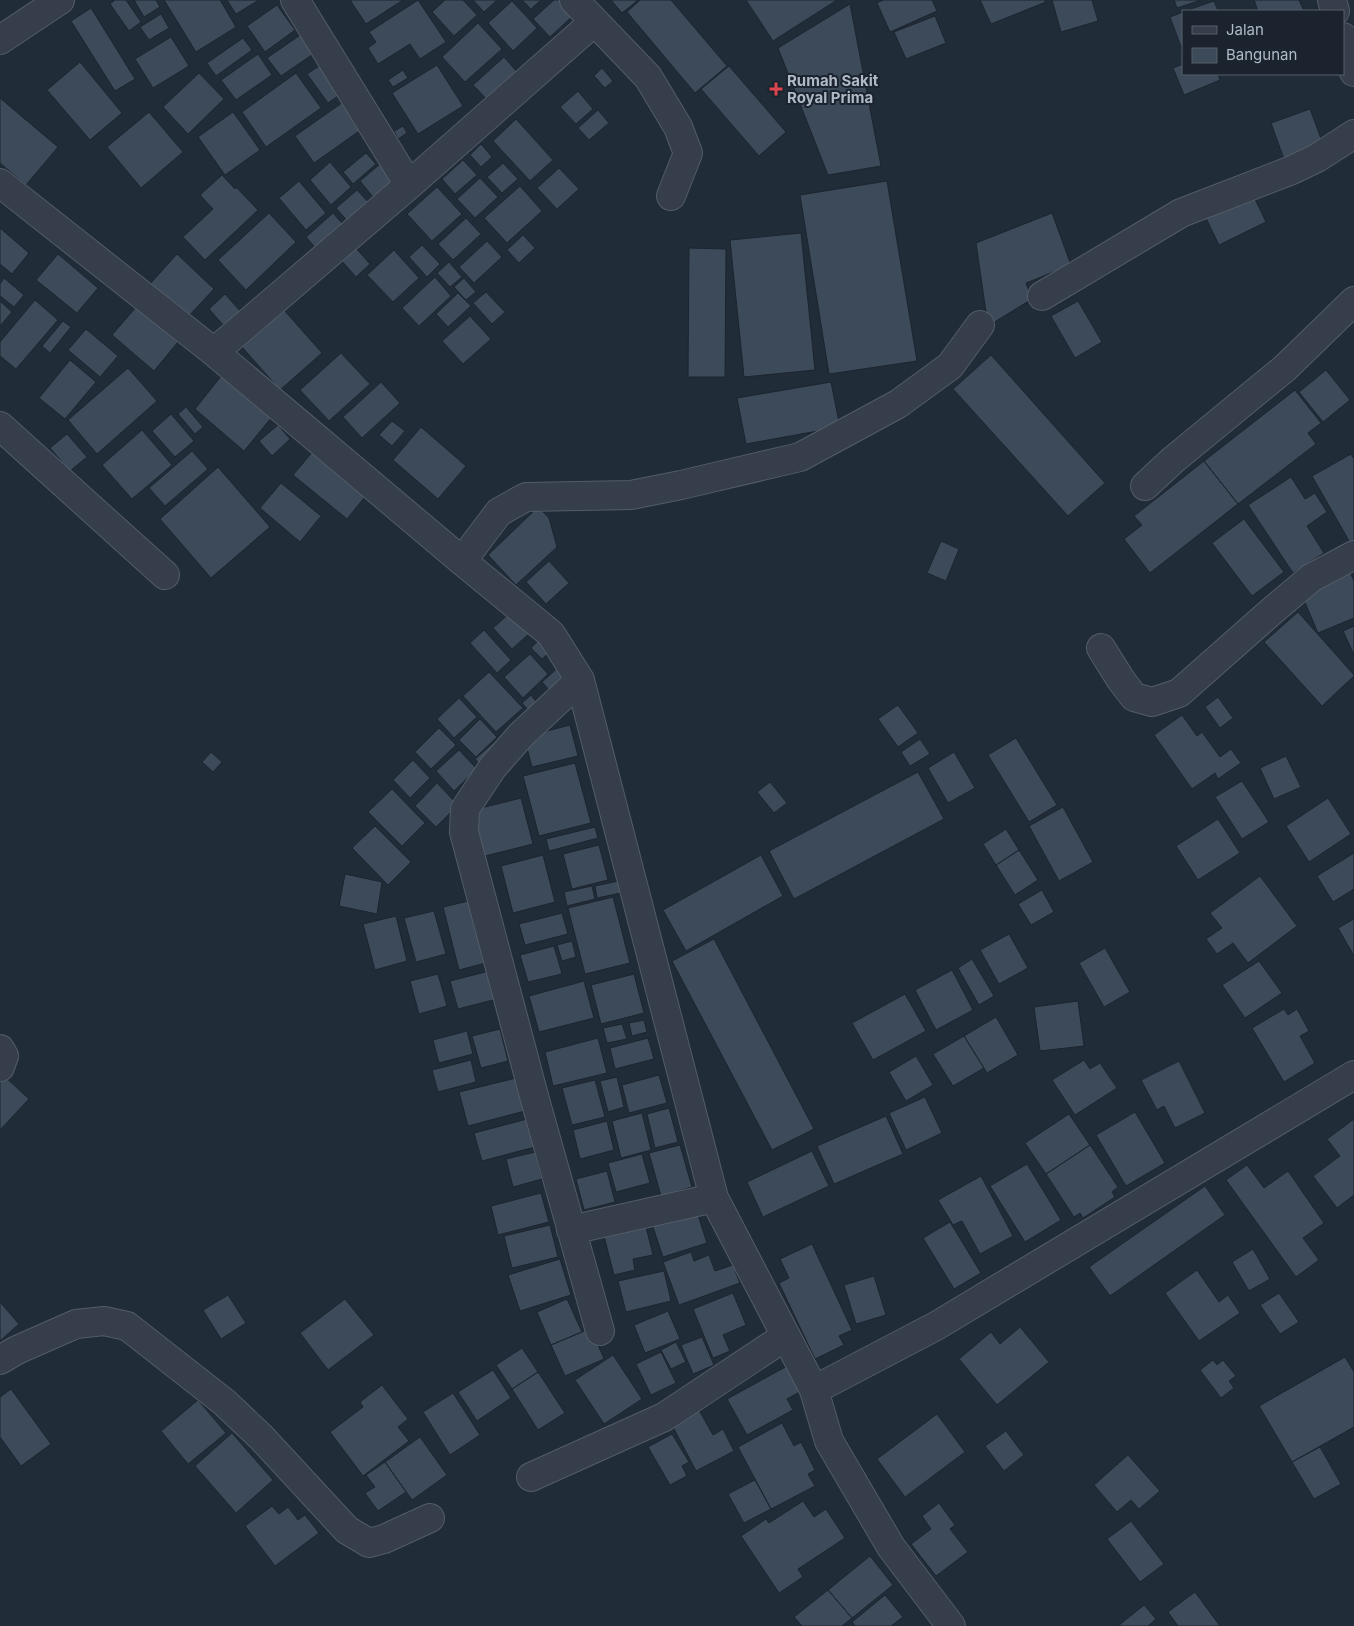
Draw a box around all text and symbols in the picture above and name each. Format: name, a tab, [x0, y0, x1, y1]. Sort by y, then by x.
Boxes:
legend	[1182, 10, 1344, 75]
text: Jalan	[1226, 20, 1264, 39]
text: Bangunan	[1226, 45, 1297, 64]
place label: Rumah Sakit Royal Prima	[787, 71, 879, 107]
marker: Rumah Sakit Royal Prima	[769, 82, 783, 96]

